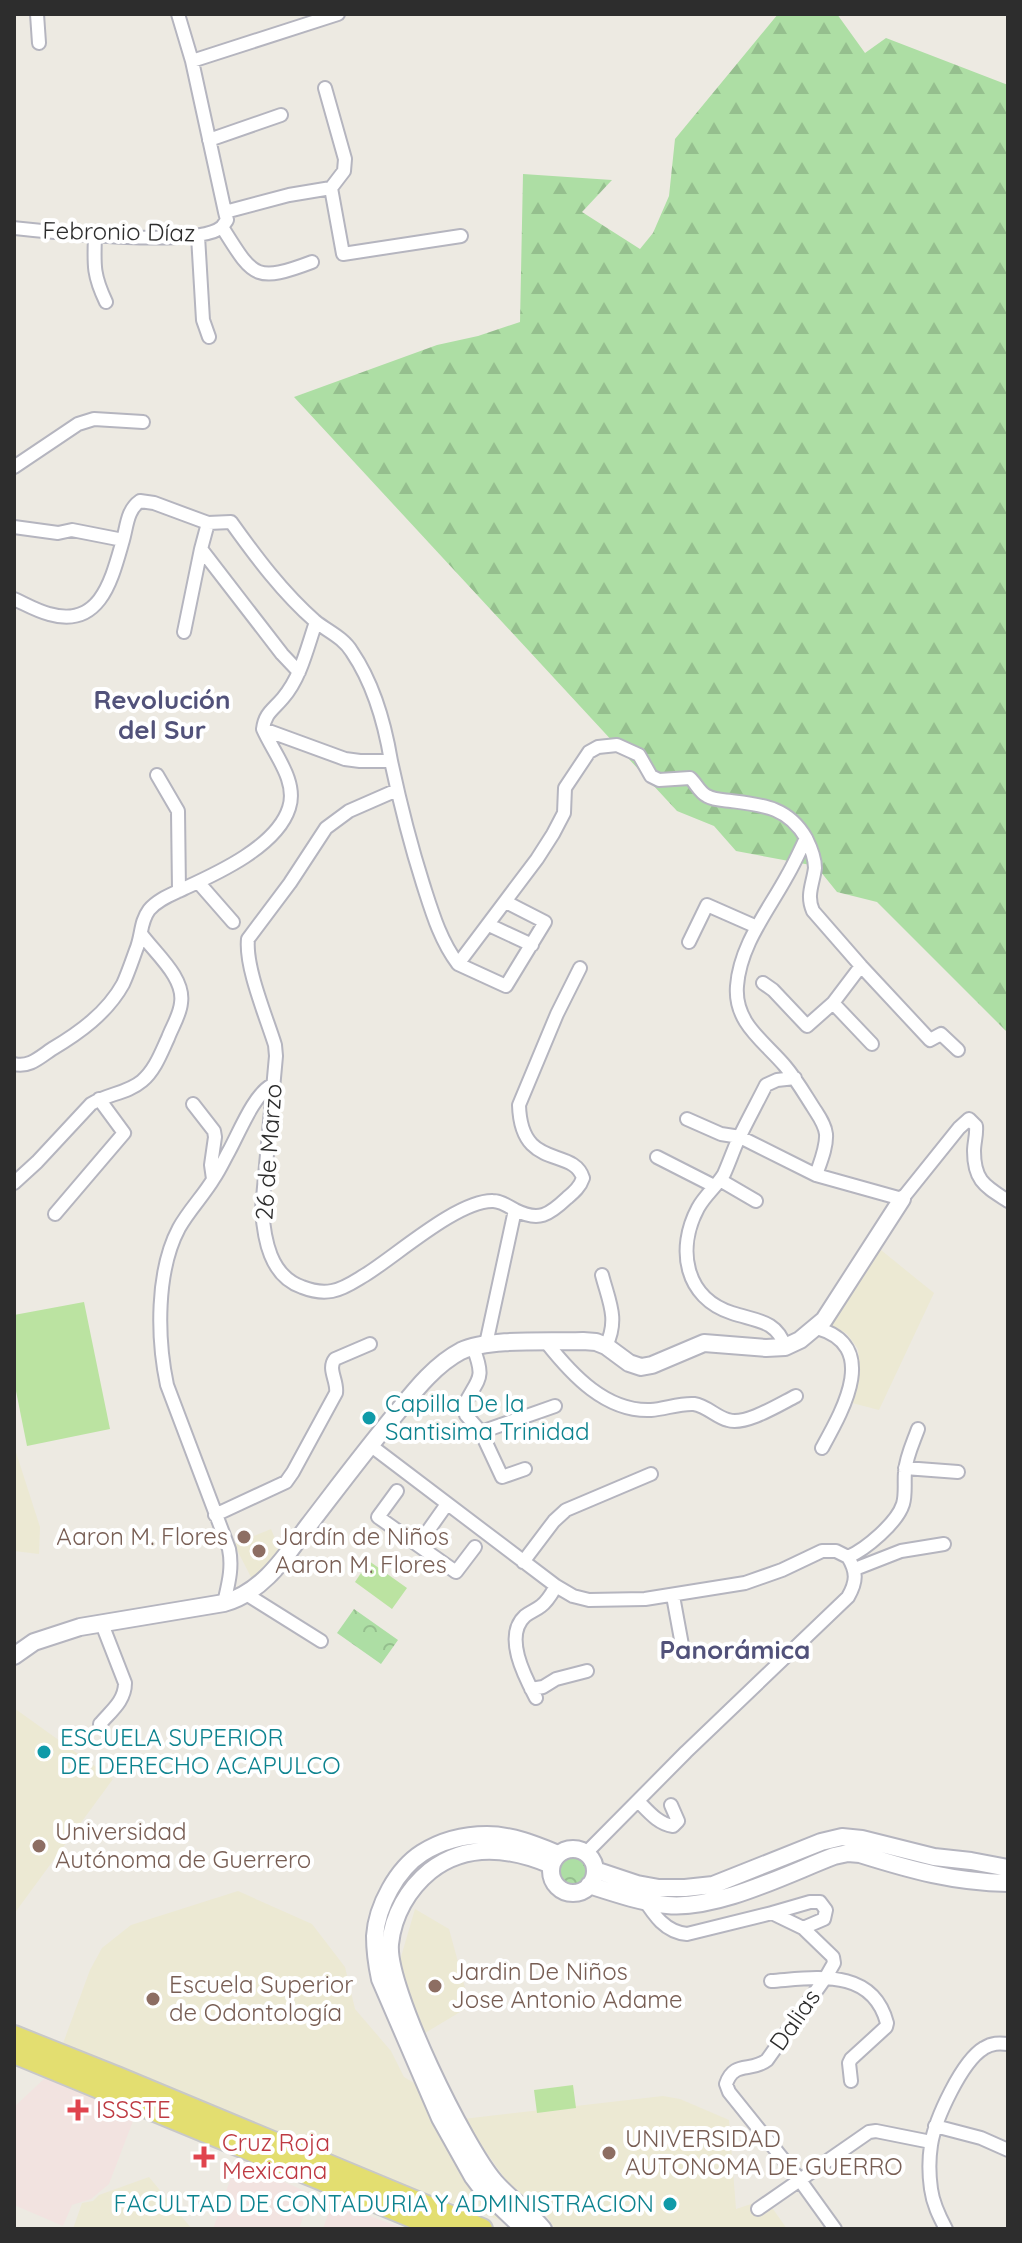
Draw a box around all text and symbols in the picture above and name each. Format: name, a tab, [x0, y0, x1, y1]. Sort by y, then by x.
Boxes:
street label: Febronio Díaz	[42, 215, 196, 247]
district label: Revolución del Sur	[93, 683, 231, 746]
street label: 26 de Marzo	[248, 1083, 288, 1221]
place label: Capilla De la Santisima Trinidad	[385, 1388, 590, 1446]
marker: Capilla De la Santisima Trinidad	[360, 1409, 378, 1427]
place label: Aaron M. Flores	[56, 1521, 228, 1551]
place label: Jardín de Niños Aaron M. Flores	[275, 1521, 449, 1579]
marker: Aaron M. Flores	[235, 1528, 253, 1546]
marker: Jardín de Niños Aaron M. Flores	[250, 1542, 268, 1560]
district label: Panorámica	[660, 1633, 810, 1666]
place label: ESCUELA SUPERIOR DE DERECHO ACAPULCO	[60, 1722, 341, 1780]
marker: ESCUELA SUPERIOR DE DERECHO ACAPULCO	[35, 1743, 53, 1761]
place label: Universidad Autónoma de Guerrero	[55, 1816, 311, 1874]
marker: Universidad Autónoma de Guerrero	[30, 1837, 48, 1855]
place label: Jardin De Niños Jose Antonio Adame	[451, 1956, 683, 2014]
place label: Escuela Superior de Odontología	[169, 1969, 354, 2027]
marker: Jardin De Niños Jose Antonio Adame	[426, 1977, 444, 1995]
street label: Dalias	[762, 1983, 826, 2056]
marker: Escuela Superior de Odontología	[144, 1990, 162, 2008]
place label: ISSSTE	[96, 2094, 171, 2124]
marker: ISSSTE	[67, 2099, 89, 2121]
place label: UNIVERSIDAD AUTONOMA DE GUERRO	[625, 2123, 903, 2181]
place label: Cruz Roja Mexicana	[222, 2127, 330, 2185]
marker: UNIVERSIDAD AUTONOMA DE GUERRO	[600, 2144, 618, 2162]
marker: Cruz Roja Mexicana	[193, 2146, 215, 2168]
place label: FACULTAD DE CONTADURIA Y ADMINISTRACION	[114, 2188, 654, 2218]
marker: FACULTAD DE CONTADURIA Y ADMINISTRACION	[661, 2195, 679, 2213]

